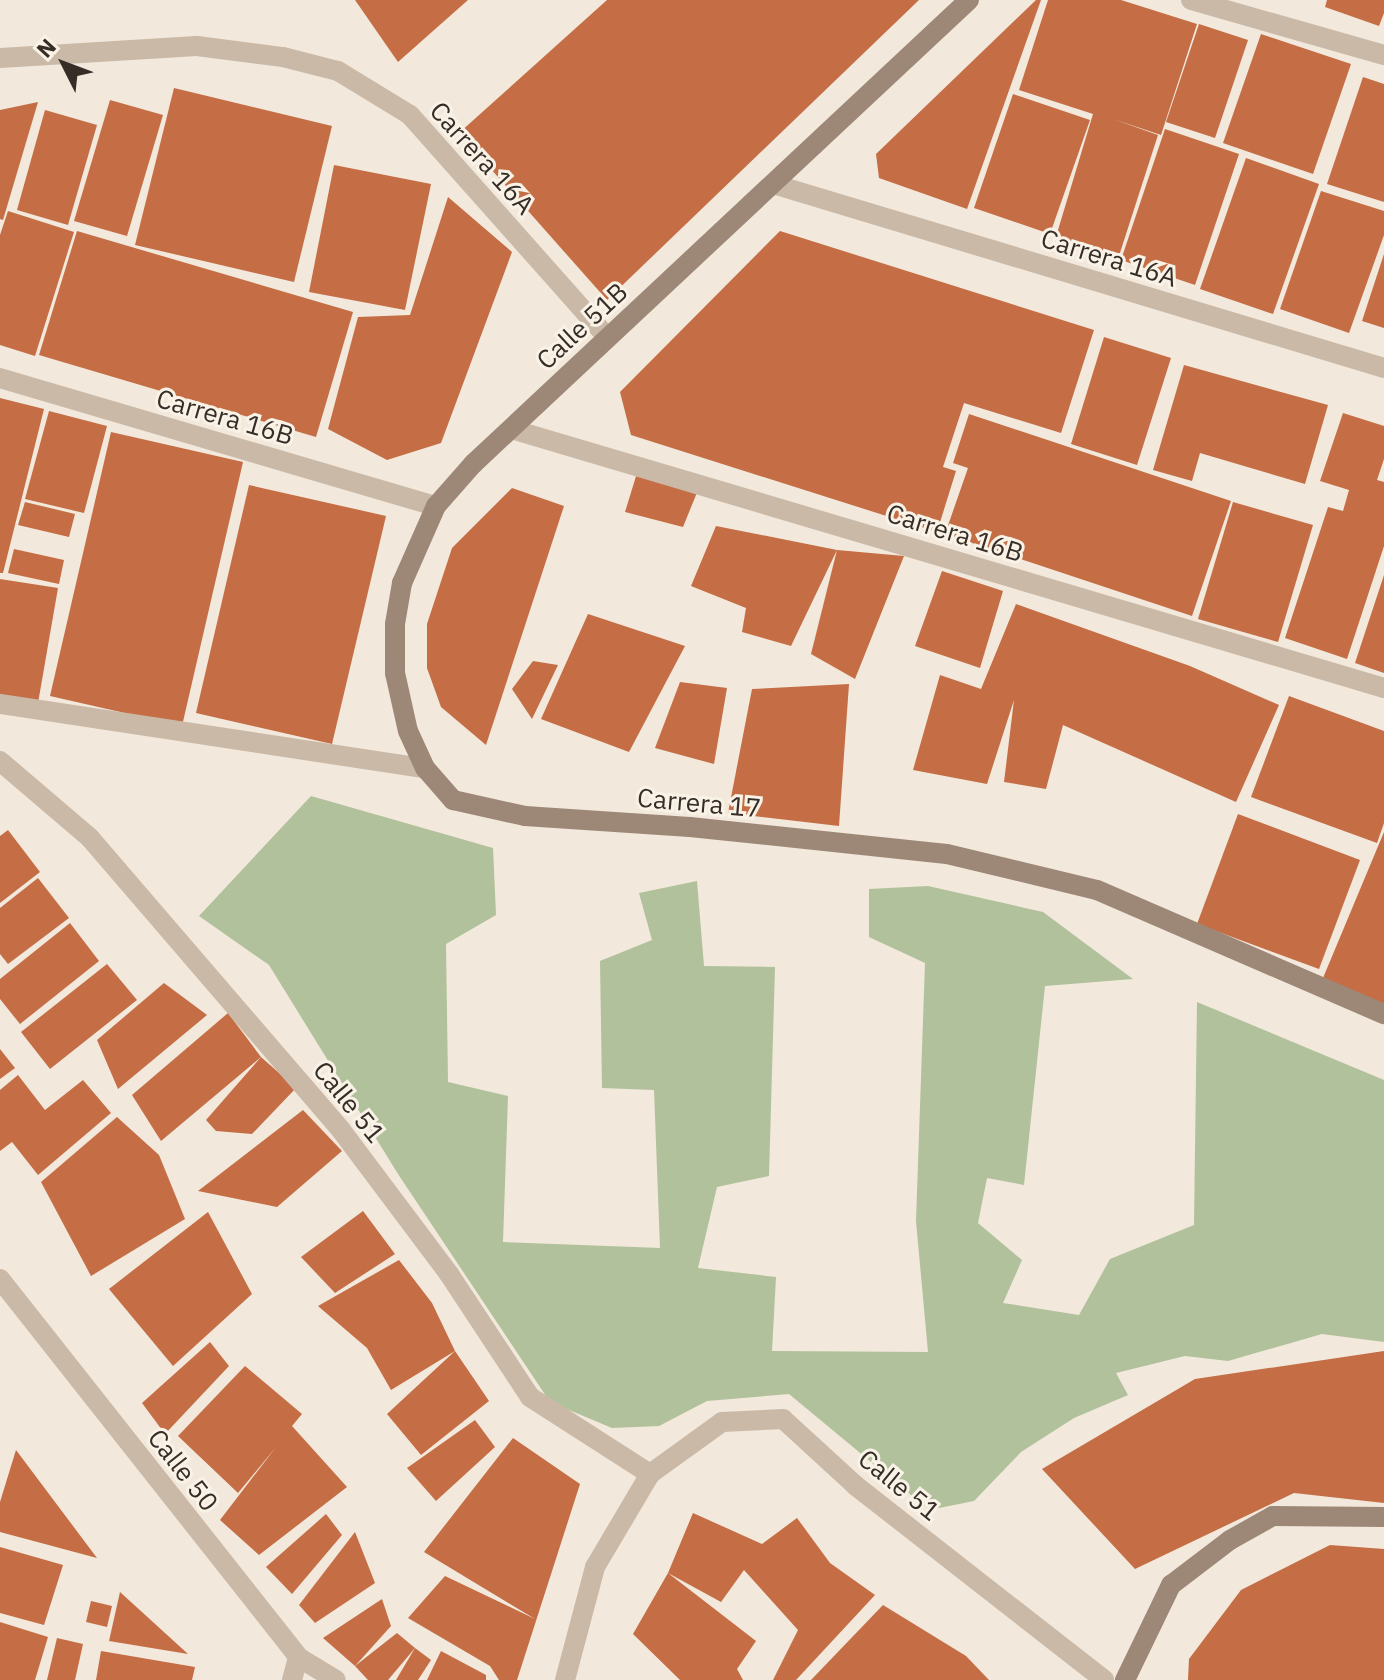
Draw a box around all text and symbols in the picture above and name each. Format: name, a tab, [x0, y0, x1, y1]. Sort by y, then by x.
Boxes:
north arrow	[24, 24, 104, 104]
text: N	[30, 32, 62, 63]
street label: Carrera 16A	[423, 95, 541, 221]
street label: Carrera 16A	[1037, 223, 1181, 293]
street label: Calle 51B	[530, 276, 634, 376]
street label: Carrera 16B	[153, 383, 297, 451]
street label: Carrera 16B	[883, 497, 1027, 569]
street label: Carrera 17	[636, 782, 762, 824]
street label: Calle 51	[307, 1055, 391, 1149]
street label: Calle 50	[141, 1423, 225, 1517]
street label: Calle 51	[852, 1443, 946, 1527]

